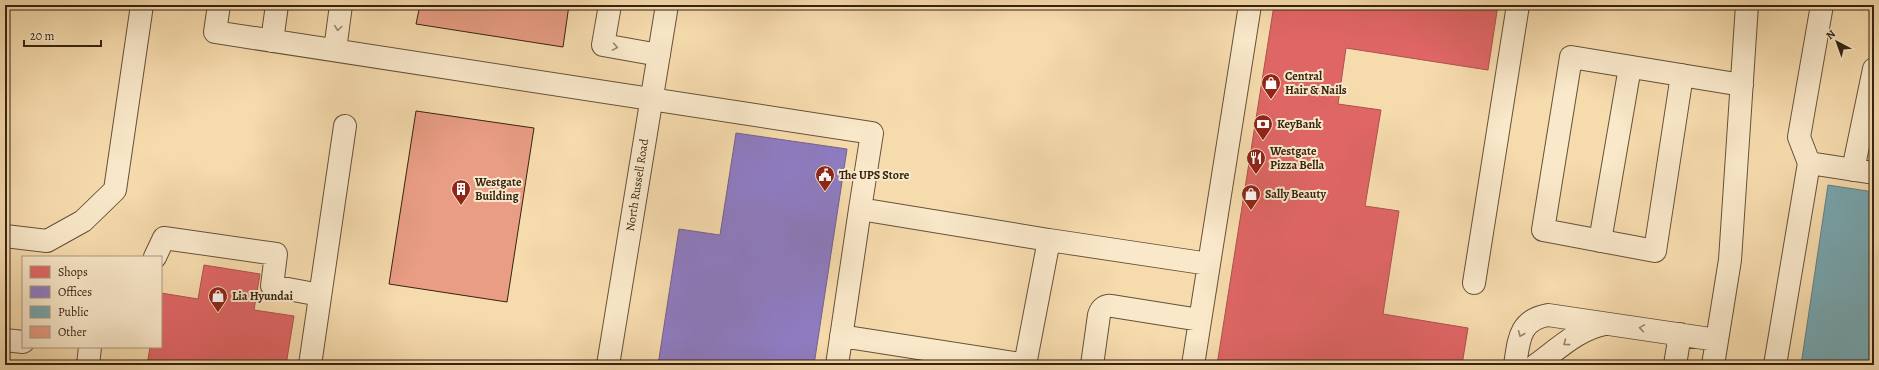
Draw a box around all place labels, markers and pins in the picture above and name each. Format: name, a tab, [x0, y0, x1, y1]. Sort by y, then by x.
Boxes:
place label: Central Hair & Nails	[1285, 68, 1347, 98]
shop icon: Central Hair & Nails	[1260, 72, 1282, 100]
bank icon: KeyBank	[1252, 113, 1274, 141]
place label: KeyBank	[1277, 116, 1322, 132]
place label: Westgate Pizza Bella	[1269, 143, 1325, 173]
restaurant icon: Westgate Pizza Bella	[1245, 147, 1267, 175]
public building icon: The UPS Store	[814, 164, 836, 192]
place label: The UPS Store	[839, 167, 910, 183]
place label: Westgate Building	[474, 174, 522, 204]
building icon: Westgate Building	[450, 178, 472, 206]
shop icon: Sally Beauty	[1240, 183, 1262, 211]
place label: Sally Beauty	[1265, 186, 1326, 202]
shop icon: Lia Hyundai	[207, 285, 229, 313]
place label: Lia Hyundai	[232, 288, 294, 304]

